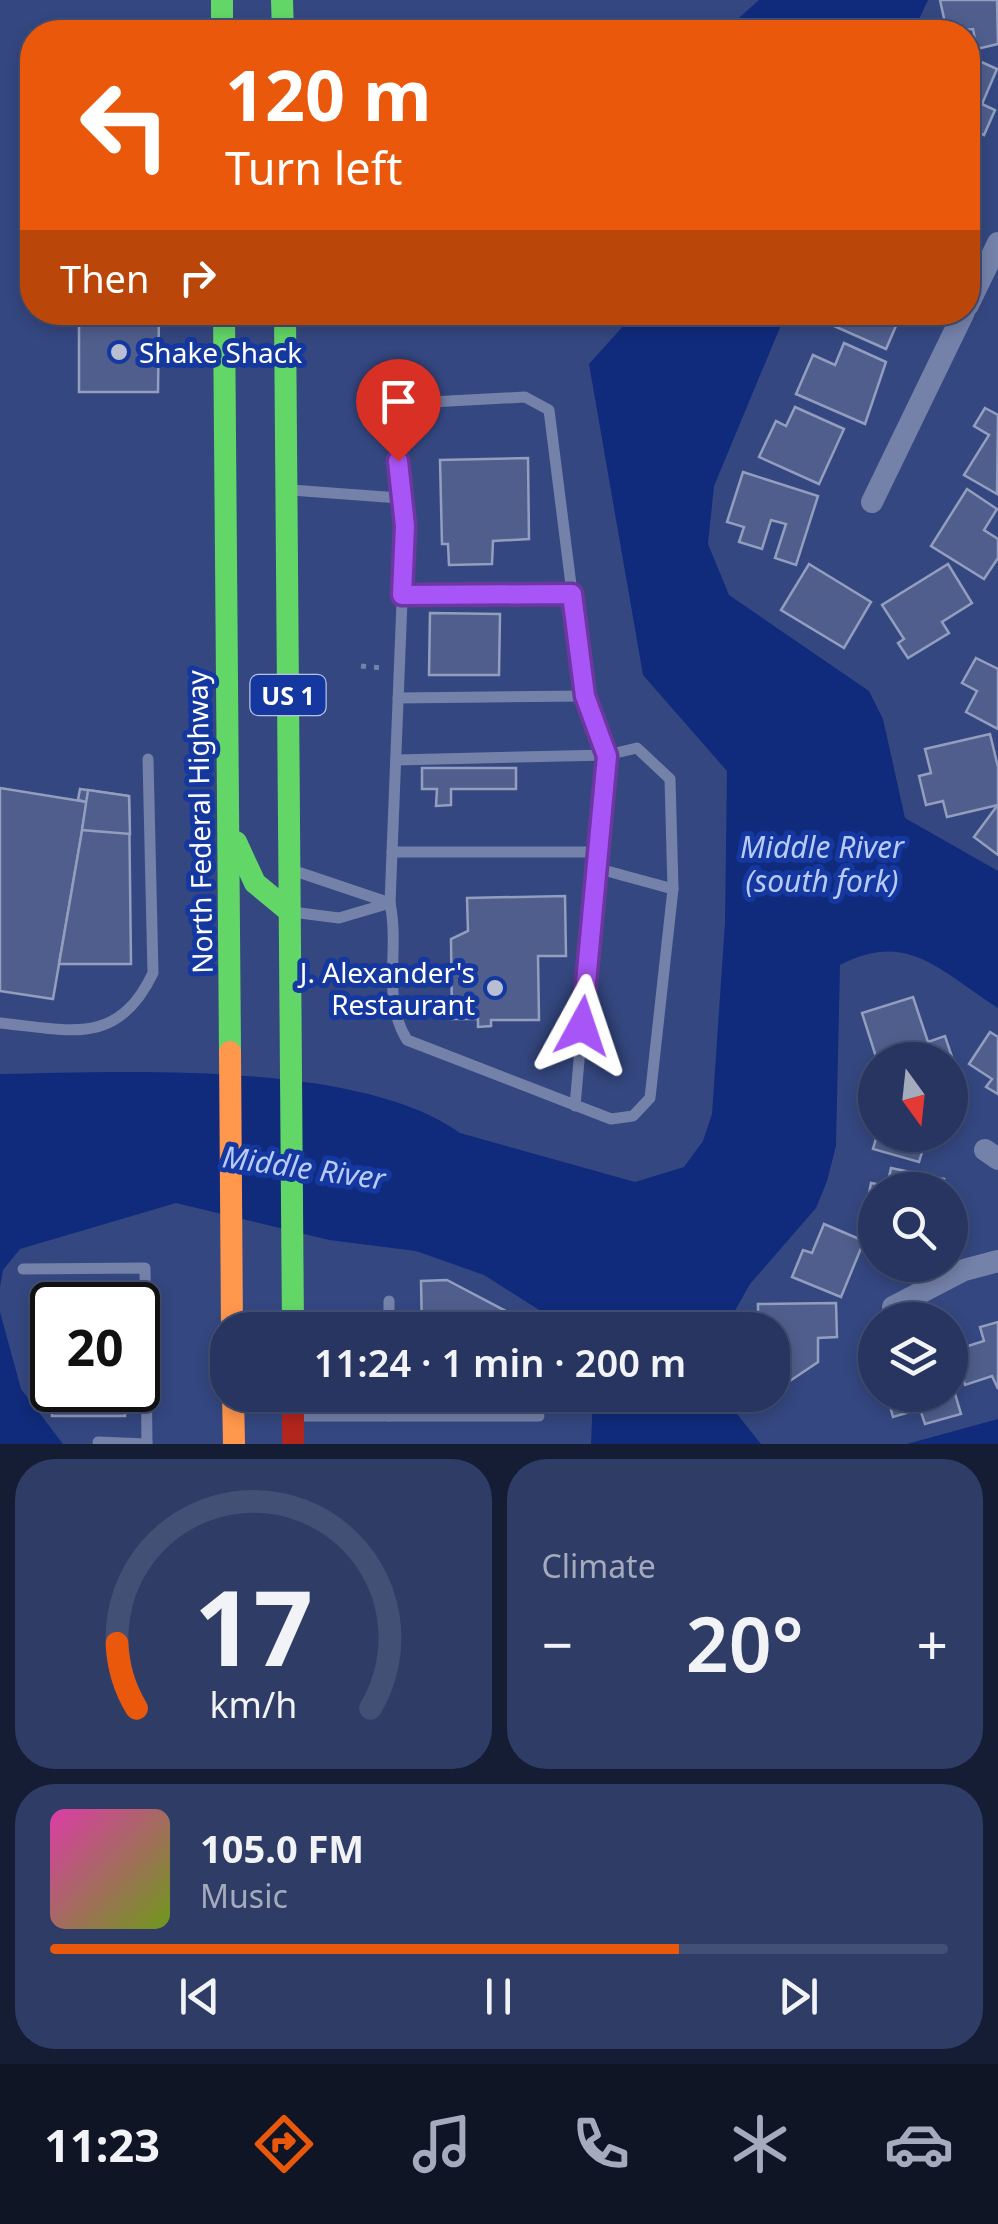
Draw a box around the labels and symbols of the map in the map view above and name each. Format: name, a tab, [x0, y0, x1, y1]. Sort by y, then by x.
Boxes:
place label: Shake Shack	[139, 333, 302, 371]
marker: Shake Shack	[108, 341, 130, 363]
pin	[356, 359, 441, 462]
street label: North Federal Highway	[177, 669, 221, 974]
road number: US 1	[250, 675, 326, 715]
water label: Middle River (south fork)	[740, 826, 905, 901]
place label: J. Alexander's Restaurant	[297, 953, 475, 1023]
position arrow	[530, 974, 634, 1078]
marker: J. Alexander's Restaurant	[484, 977, 506, 999]
north arrow	[858, 1042, 968, 1152]
water label: Middle River	[220, 1135, 389, 1199]
speed limit sign: 20	[30, 1282, 160, 1412]

